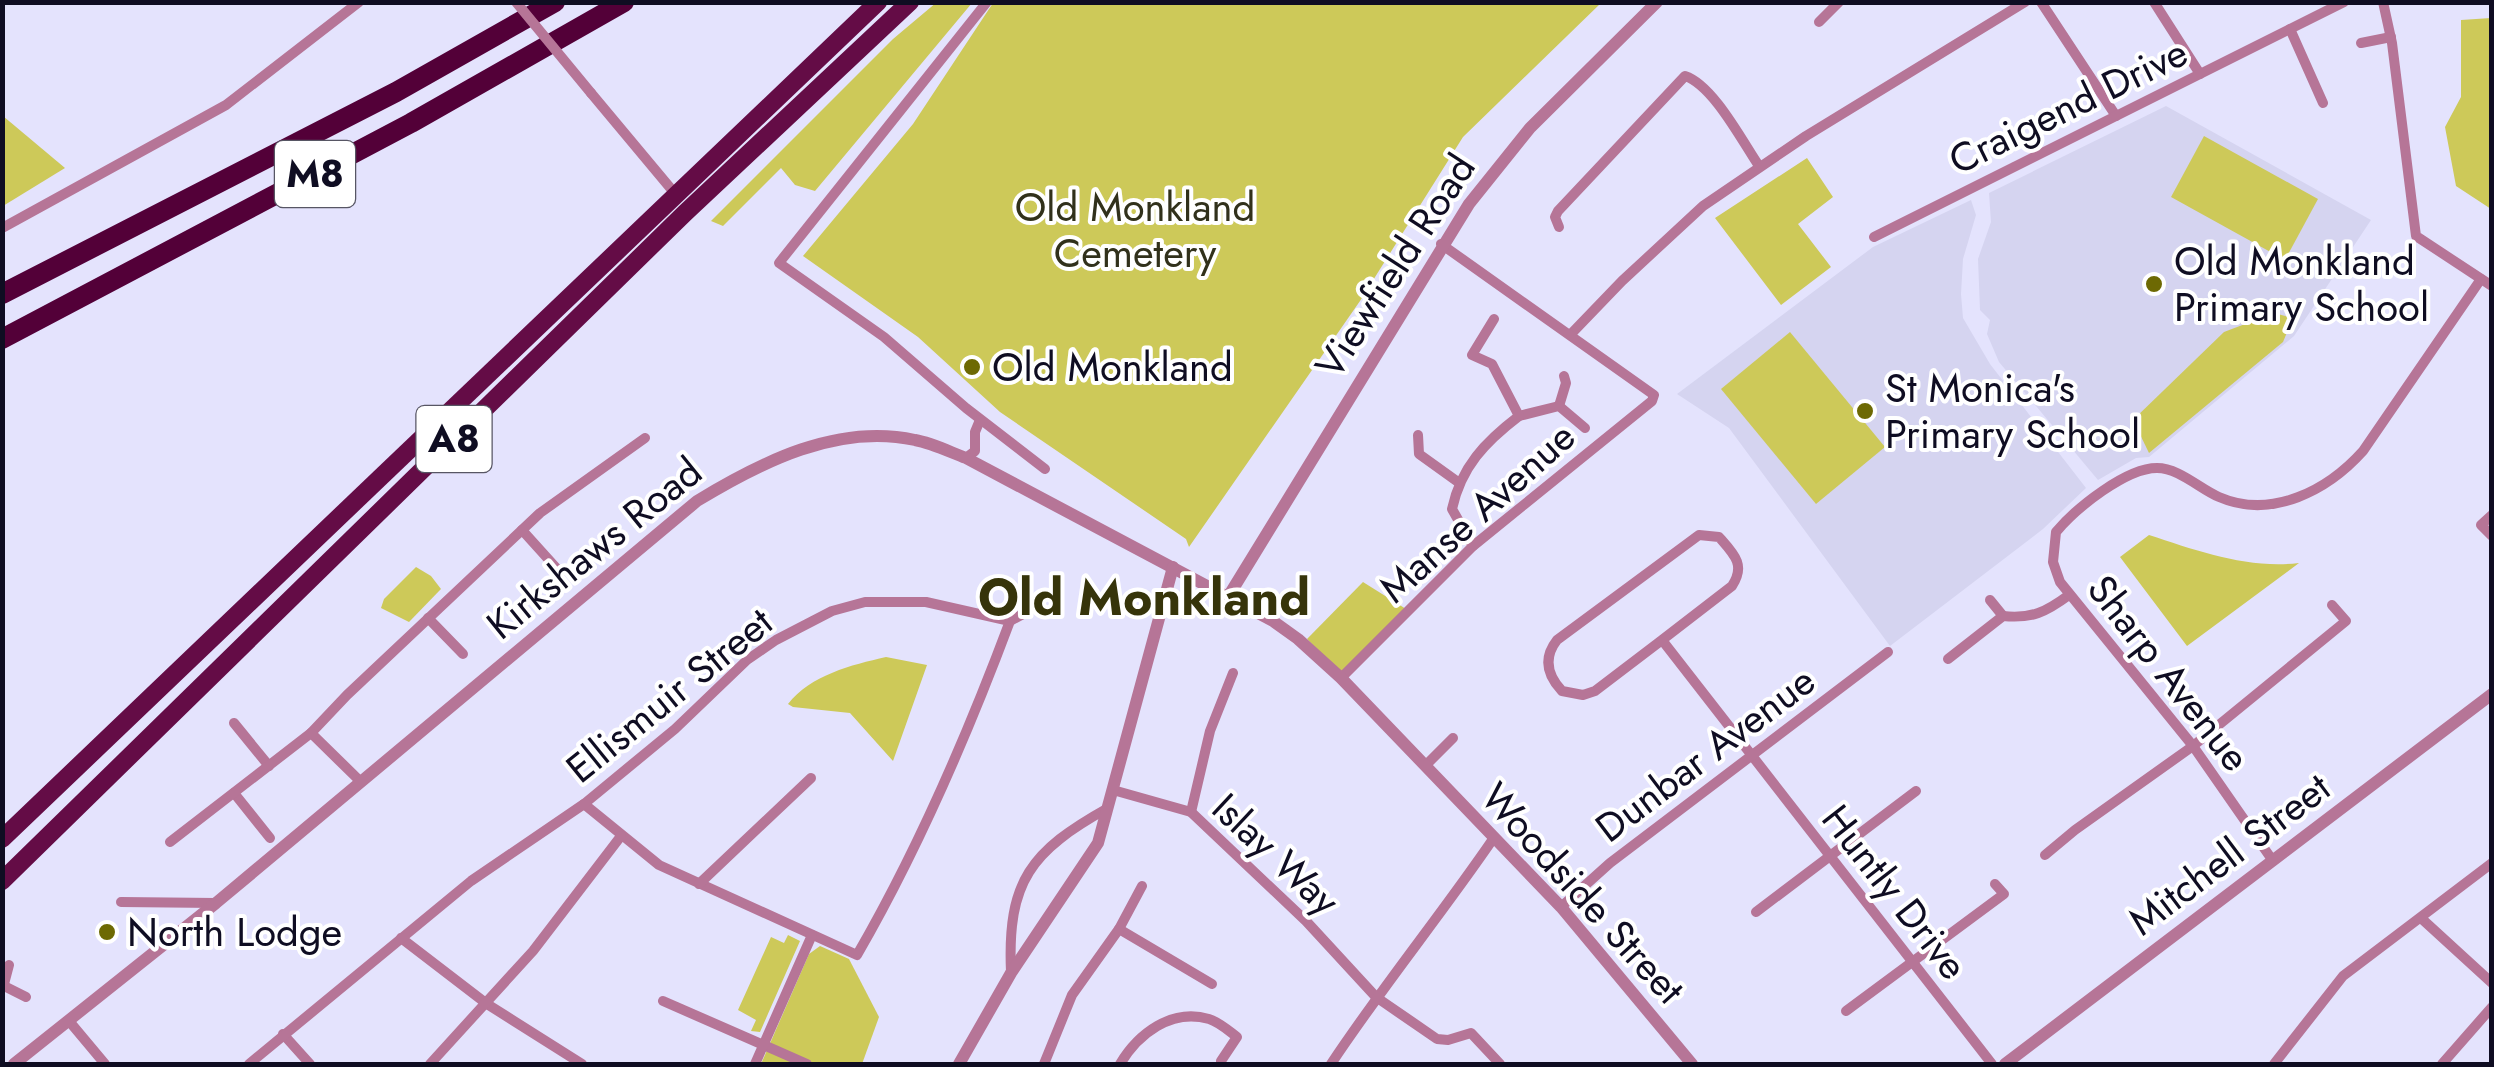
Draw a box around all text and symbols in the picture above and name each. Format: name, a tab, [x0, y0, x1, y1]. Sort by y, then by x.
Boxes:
street label: Craigend Drive	[1939, 23, 2197, 189]
road number: M8	[275, 141, 355, 207]
street label: Viewfield Road	[1301, 143, 1489, 389]
park label: Old Monkland Cemetery	[1015, 178, 1255, 282]
place label: Old Monkland Primary School	[2174, 232, 2429, 336]
marker: Old Monkland Primary School	[2143, 273, 2165, 295]
place label: Old Monkland	[992, 338, 1233, 396]
marker: Old Monkland	[961, 356, 983, 378]
place label: St Monica's Primary School	[1885, 359, 2140, 463]
marker: St Monica's Primary School	[1854, 400, 1876, 422]
road number: A8	[416, 406, 492, 472]
street label: Manse Avenue	[1366, 408, 1588, 616]
street label: Kirkshaws Road	[474, 443, 714, 653]
district label: Old Monkland	[978, 561, 1310, 634]
street label: Sharp Avenue	[2074, 562, 2264, 784]
street label: Ellismuir Street	[553, 593, 785, 796]
street label: Dunbar Avenue	[1583, 652, 1827, 856]
street label: Mitchell Street	[2116, 759, 2342, 949]
street label: Woodside Street	[1468, 769, 1699, 1017]
street label: Islay Way	[1199, 780, 1353, 929]
street label: Huntly Drive	[1808, 792, 1982, 992]
place label: North Lodge	[127, 903, 342, 961]
marker: North Lodge	[96, 921, 118, 943]

